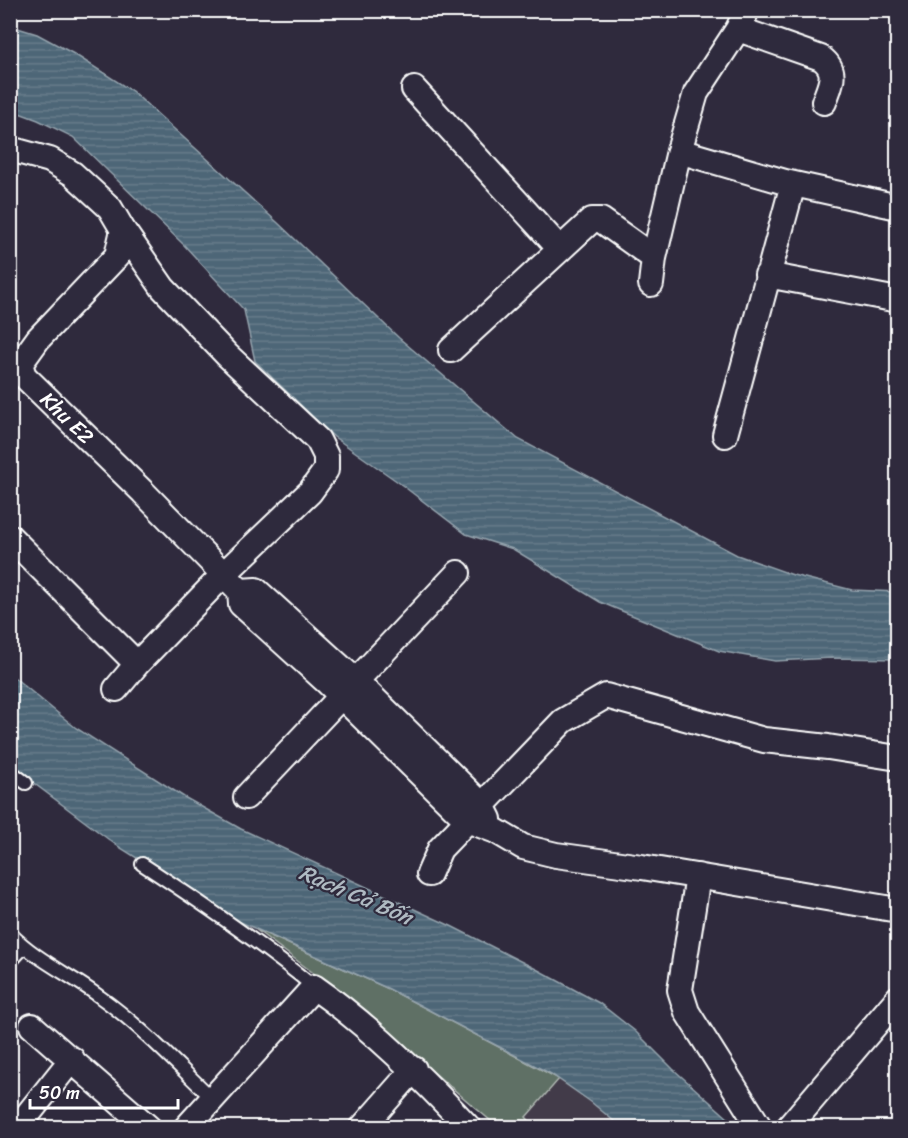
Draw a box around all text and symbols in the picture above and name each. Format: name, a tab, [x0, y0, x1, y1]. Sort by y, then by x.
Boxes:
street label: Khu E2	[31, 382, 103, 454]
water label: Rạch Cả Bốn	[293, 853, 421, 937]
scale bar	[30, 1072, 178, 1110]
text: 50 m	[39, 1077, 80, 1109]

